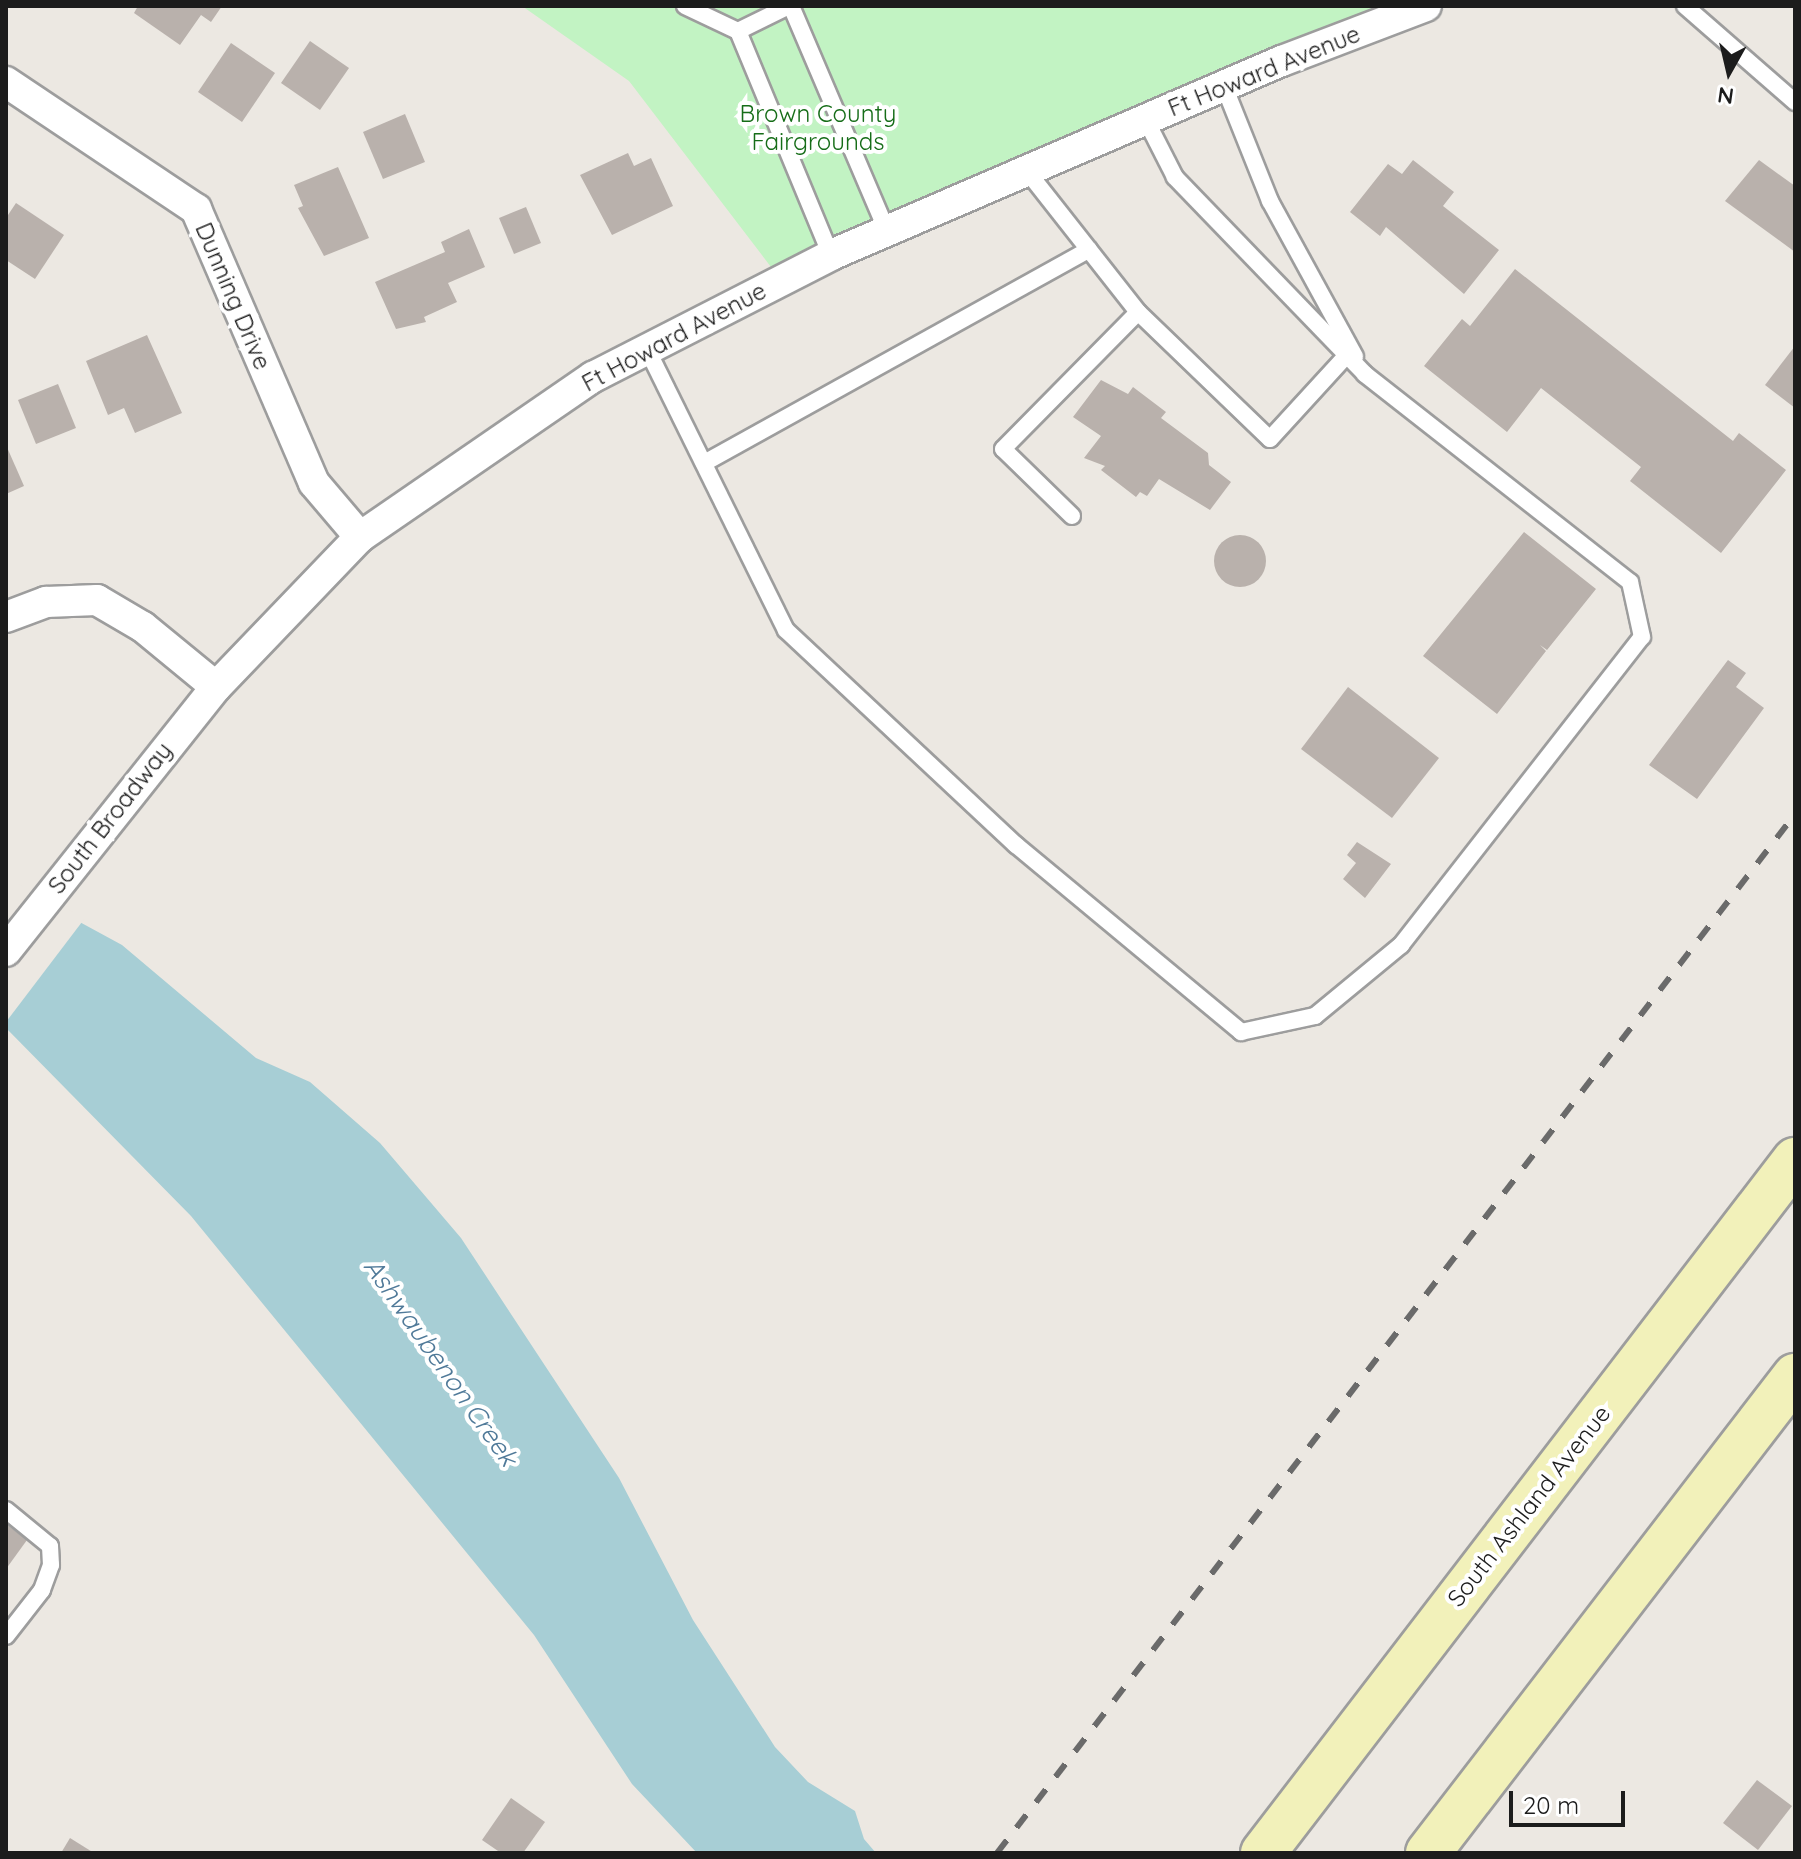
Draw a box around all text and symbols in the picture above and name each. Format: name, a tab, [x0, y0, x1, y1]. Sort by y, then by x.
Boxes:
street label: Ft Howard Avenue	[1164, 19, 1364, 123]
north arrow	[1689, 32, 1769, 112]
text: N	[1716, 81, 1736, 111]
park label: Brown County Fairgrounds	[740, 100, 896, 156]
street label: Dunning Drive	[189, 218, 277, 374]
street label: Ft Howard Avenue	[577, 276, 771, 398]
street label: South Broadway	[42, 737, 178, 899]
water label: Ashwaubenon Creek	[357, 1252, 525, 1472]
street label: South Ashland Avenue	[1441, 1400, 1617, 1612]
scale bar	[1513, 1775, 1629, 1825]
text: 20 m	[1523, 1790, 1579, 1820]

